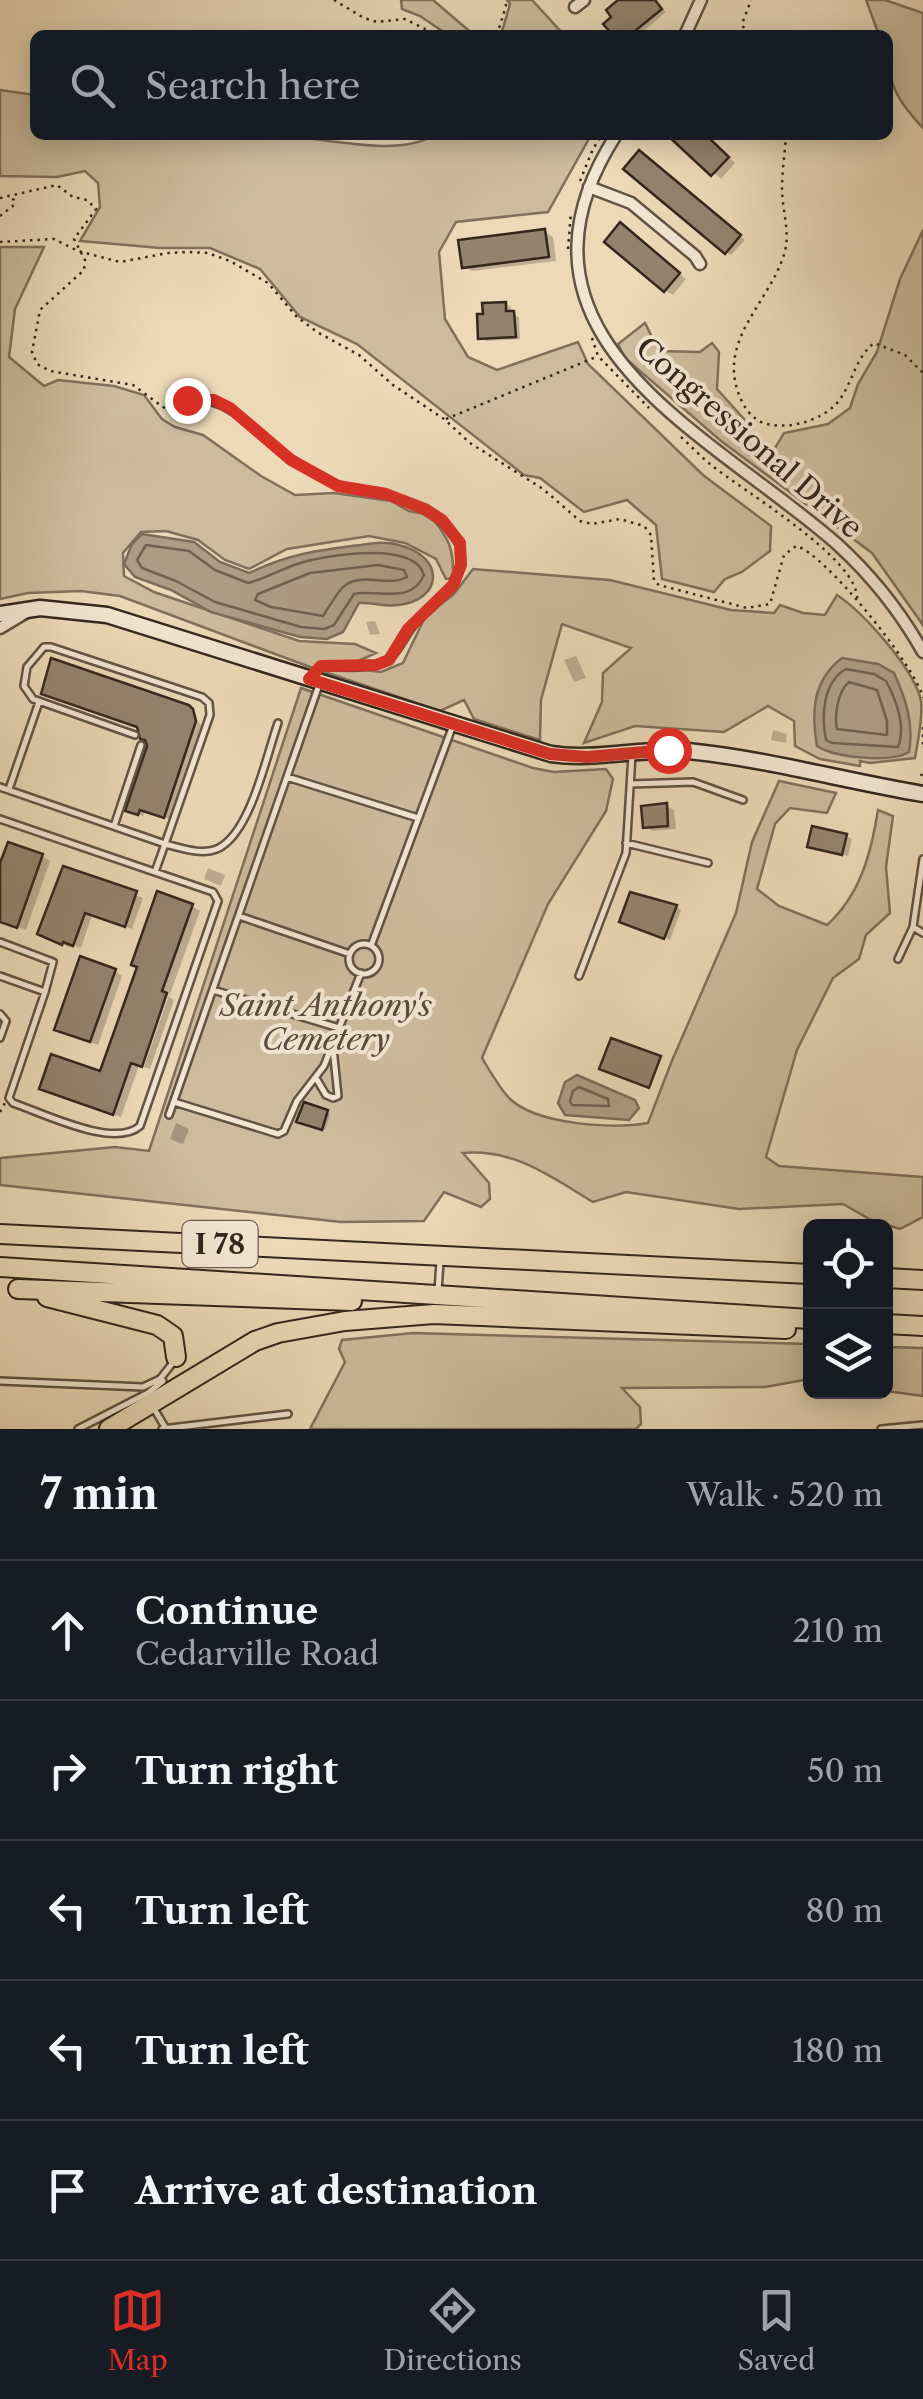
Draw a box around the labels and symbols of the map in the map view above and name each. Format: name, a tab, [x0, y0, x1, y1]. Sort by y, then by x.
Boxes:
street label: Congressional Drive	[628, 329, 870, 546]
route end	[165, 378, 211, 424]
route start	[646, 728, 692, 774]
park label: Saint Anthony's Cemetery	[218, 987, 433, 1058]
road number: I 78	[182, 1221, 258, 1267]

